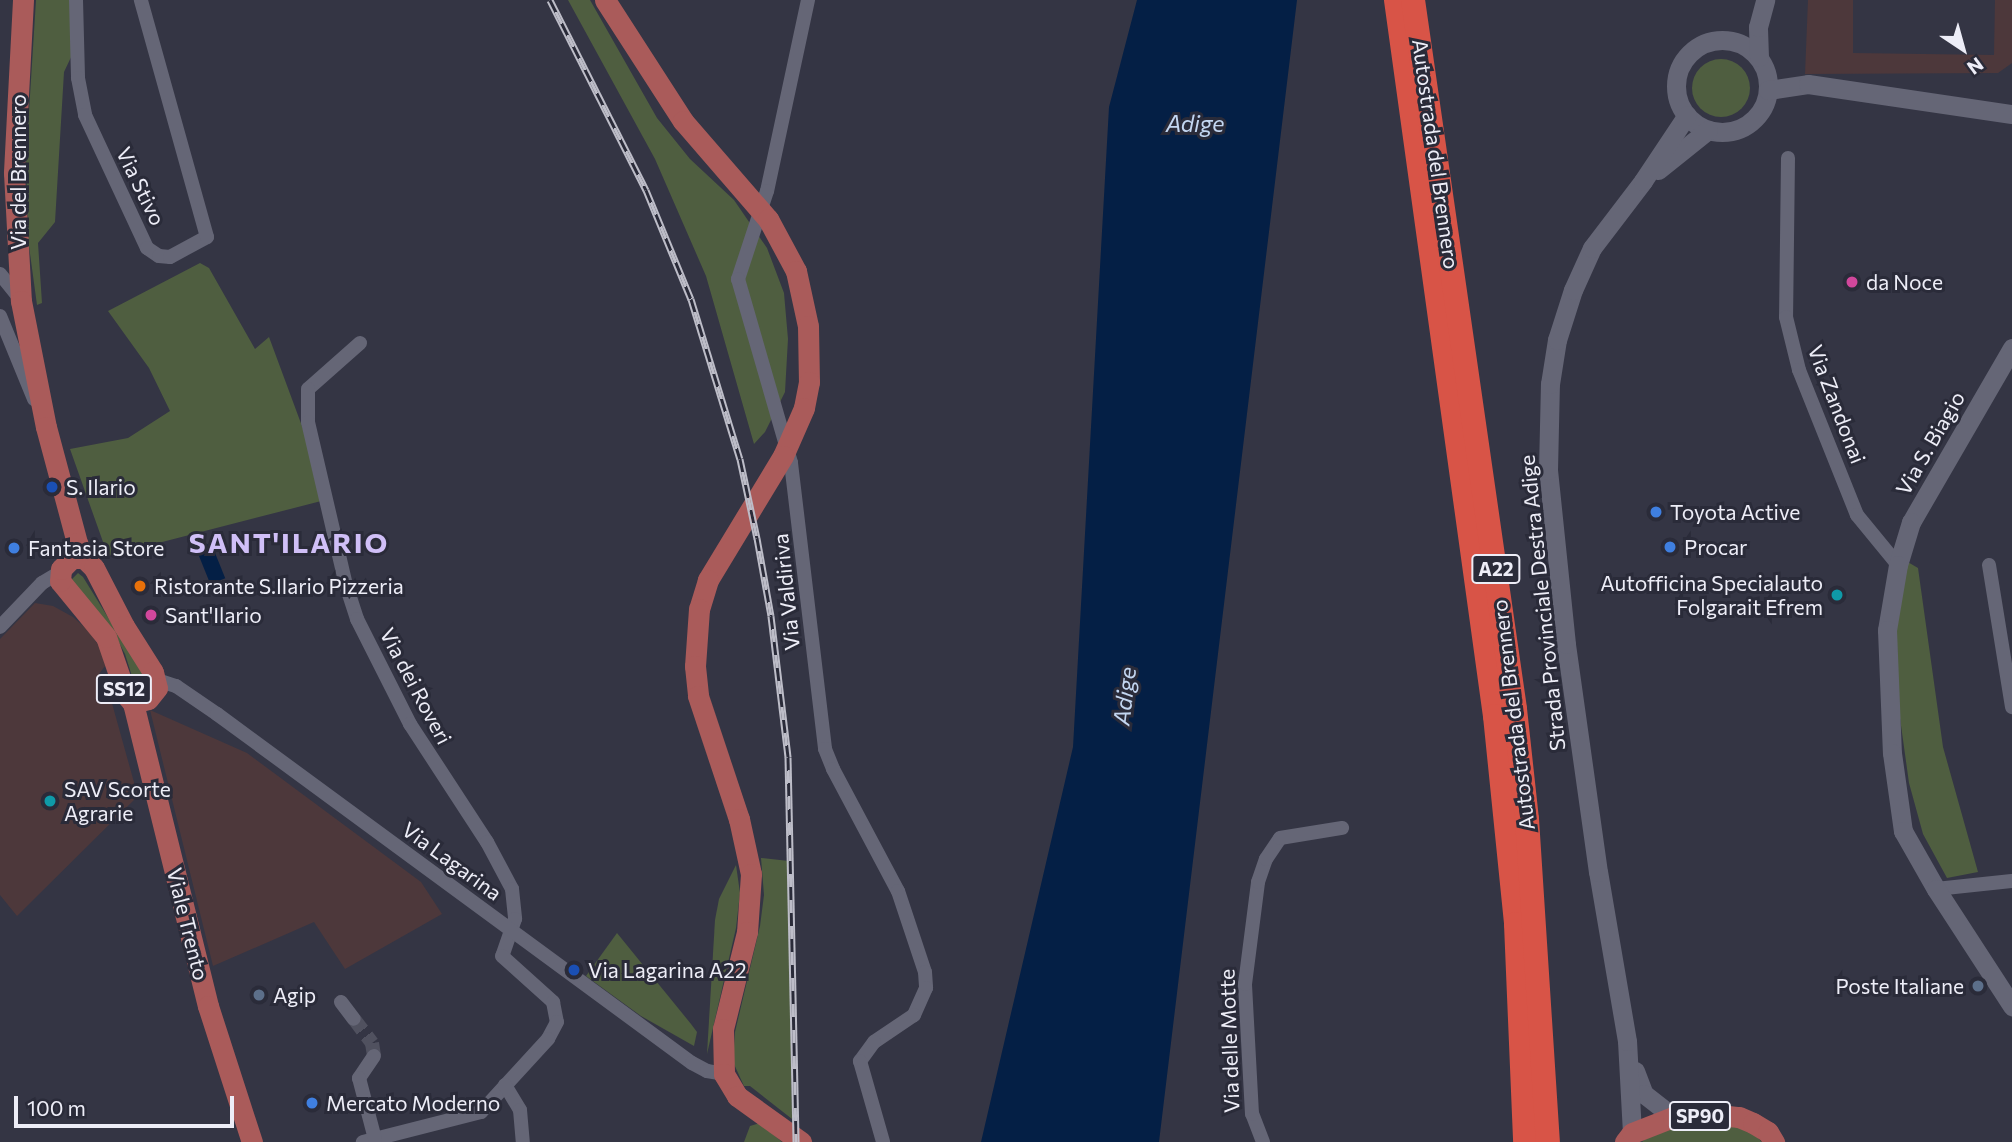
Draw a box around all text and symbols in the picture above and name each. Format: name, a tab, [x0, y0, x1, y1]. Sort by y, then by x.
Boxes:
north arrow	[1928, 14, 1998, 84]
street label: Autostrada del Brennero	[1407, 37, 1465, 271]
text: N	[1963, 53, 1988, 80]
street label: Via del Brennero	[5, 94, 31, 250]
water label: Adige	[1166, 109, 1224, 137]
street label: Via Stivo	[111, 143, 171, 229]
place label: da Noce	[1866, 269, 1943, 295]
marker: da Noce	[1844, 274, 1860, 290]
street label: Via Zandonai	[1803, 341, 1871, 467]
street label: Via S. Biagio	[1890, 387, 1970, 499]
street label: Strada Provinciale Destra Adige	[1514, 454, 1570, 752]
place label: S. Ilario	[66, 474, 136, 500]
marker: S. Ilario	[44, 479, 60, 495]
place label: Toyota Active	[1670, 499, 1800, 525]
marker: Toyota Active	[1648, 504, 1664, 520]
district label: SANT'ILARIO	[190, 525, 388, 559]
street label: Via Valdiriva	[767, 532, 805, 652]
place label: Procar	[1684, 534, 1748, 560]
place label: Fantasia Store	[28, 535, 164, 561]
marker: Procar	[1662, 539, 1678, 555]
marker: Fantasia Store	[6, 540, 22, 556]
road number: A22	[1470, 554, 1522, 584]
place label: Autofficina Specialauto Folgarait Efrem	[1600, 570, 1823, 620]
place label: Ristorante S.Ilario Pizzeria	[154, 573, 404, 599]
marker: Ristorante S.Ilario Pizzeria	[132, 578, 148, 594]
marker: Autofficina Specialauto Folgarait Efrem	[1829, 587, 1845, 603]
street label: Autostrada del Brennero	[1486, 598, 1540, 832]
place label: Sant'Ilario	[165, 602, 262, 628]
marker: Sant'Ilario	[143, 607, 159, 623]
street label: Via dei Roveri	[375, 623, 457, 749]
water label: Adige	[1107, 665, 1141, 727]
road number: SS12	[94, 674, 154, 704]
place label: SAV Scorte Agrarie	[64, 776, 171, 826]
marker: SAV Scorte Agrarie	[42, 793, 58, 809]
street label: Via Lagarina	[397, 816, 507, 906]
street label: Viale Trento	[162, 865, 214, 983]
place label: Via Lagarina A22	[588, 957, 747, 983]
marker: Via Lagarina A22	[566, 962, 582, 978]
street label: Via delle Motte	[1214, 968, 1244, 1114]
place label: Poste Italiane	[1836, 973, 1964, 999]
marker: Poste Italiane	[1970, 978, 1986, 994]
place label: Agip	[273, 982, 316, 1008]
marker: Agip	[251, 987, 267, 1003]
scale bar	[18, 1082, 238, 1126]
place label: Mercato Moderno	[326, 1090, 500, 1116]
text: 100 m	[27, 1095, 86, 1120]
marker: Mercato Moderno	[304, 1095, 320, 1111]
road number: SP90	[1668, 1100, 1732, 1132]

